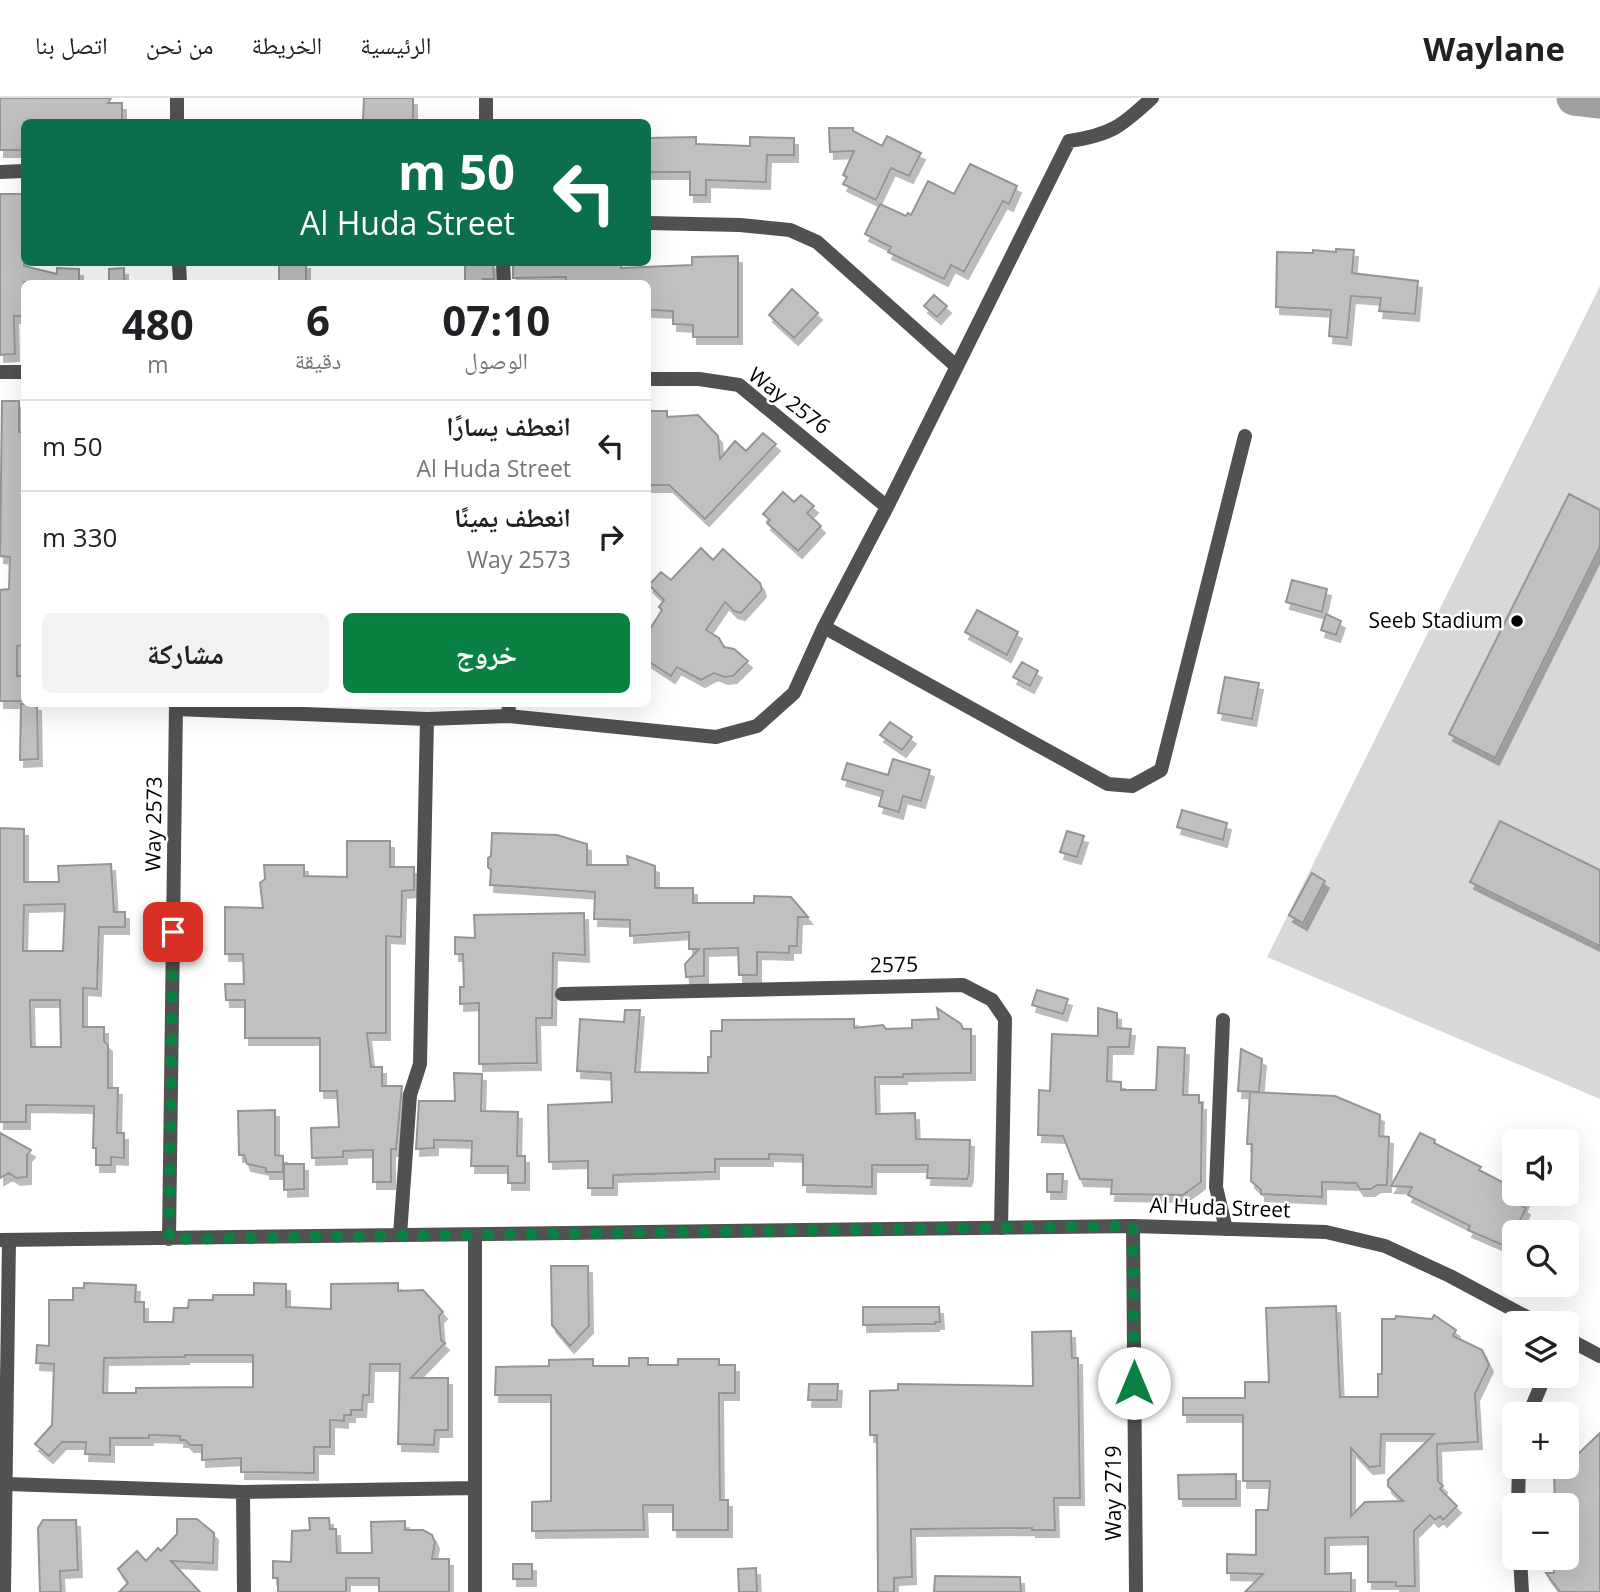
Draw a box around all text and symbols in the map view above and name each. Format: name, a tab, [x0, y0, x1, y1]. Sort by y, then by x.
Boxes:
text: Waylane	[1423, 26, 1565, 71]
text: اتصل بنا	[35, 28, 108, 61]
text: من نحن	[146, 28, 214, 61]
text: الخريطة	[252, 28, 322, 61]
text: الرئيسية	[360, 28, 431, 61]
text: 50 m	[398, 138, 515, 204]
icon: left	[539, 147, 630, 238]
text: Al Huda Street	[300, 201, 515, 244]
text: 6	[306, 291, 330, 348]
text: 07:10	[442, 291, 550, 348]
text: 480	[122, 295, 194, 352]
text: دقيقة	[295, 344, 341, 376]
text: الوصول	[464, 344, 528, 376]
text: m	[147, 348, 168, 380]
street label: Way 2576	[743, 360, 836, 440]
text: انعطف يسارًا	[446, 408, 571, 444]
icon: left	[592, 427, 630, 465]
text: 50 m	[42, 428, 103, 464]
text: Al Huda Street	[417, 452, 571, 484]
text: انعطف يمينًا	[454, 499, 571, 535]
icon: right	[592, 518, 630, 556]
text: 330 m	[42, 519, 117, 555]
text: Way 2573	[467, 543, 571, 575]
place label: Seeb Stadium	[1368, 606, 1503, 634]
button: مشاركة	[42, 613, 329, 693]
button: خروج	[343, 613, 630, 693]
marker: Seeb Stadium	[1509, 613, 1525, 629]
street label: Way 2573	[138, 776, 168, 872]
pin	[143, 902, 203, 962]
icon: arrive	[154, 913, 192, 951]
street label: 2575	[870, 950, 918, 978]
map controls	[1502, 1129, 1579, 1570]
button: sound	[1502, 1129, 1579, 1206]
street label: Al Huda Street	[1149, 1191, 1291, 1223]
button: search	[1502, 1220, 1579, 1297]
button: layers	[1502, 1311, 1579, 1388]
position arrow	[1097, 1346, 1171, 1420]
button: +	[1502, 1402, 1579, 1479]
street label: Way 2719	[1099, 1445, 1127, 1541]
button: −	[1502, 1493, 1579, 1570]

